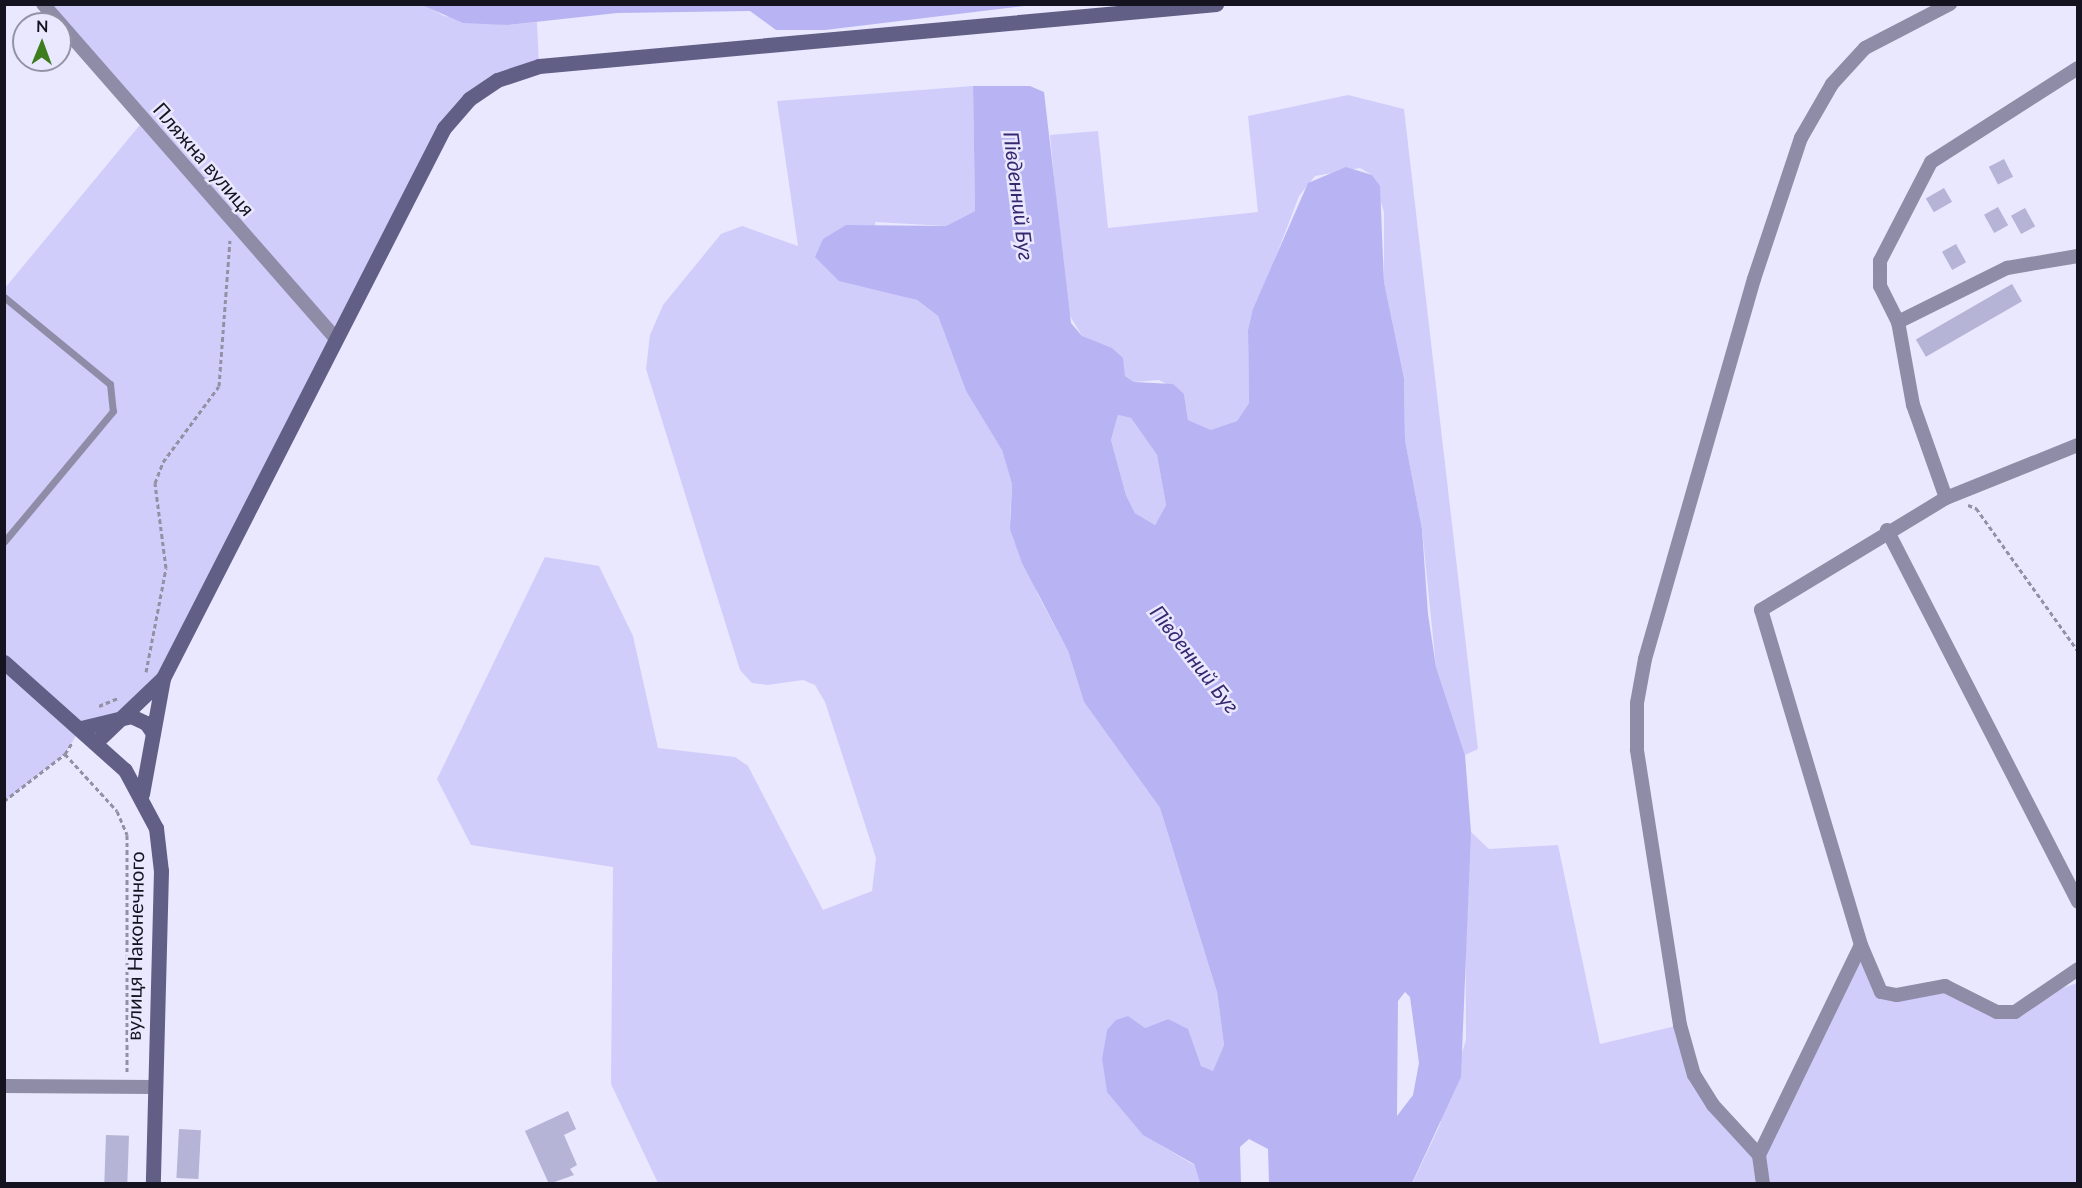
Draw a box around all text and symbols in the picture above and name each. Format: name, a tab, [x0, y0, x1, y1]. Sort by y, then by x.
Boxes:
north arrow	[12, 12, 72, 72]
text: N	[36, 16, 49, 35]
street label: Пляжна вулиця	[148, 97, 260, 221]
water label: Південний Буг	[999, 130, 1039, 262]
water label: Південний Буг	[1145, 600, 1245, 718]
street label: вулиця Наконечного	[121, 851, 149, 1041]

